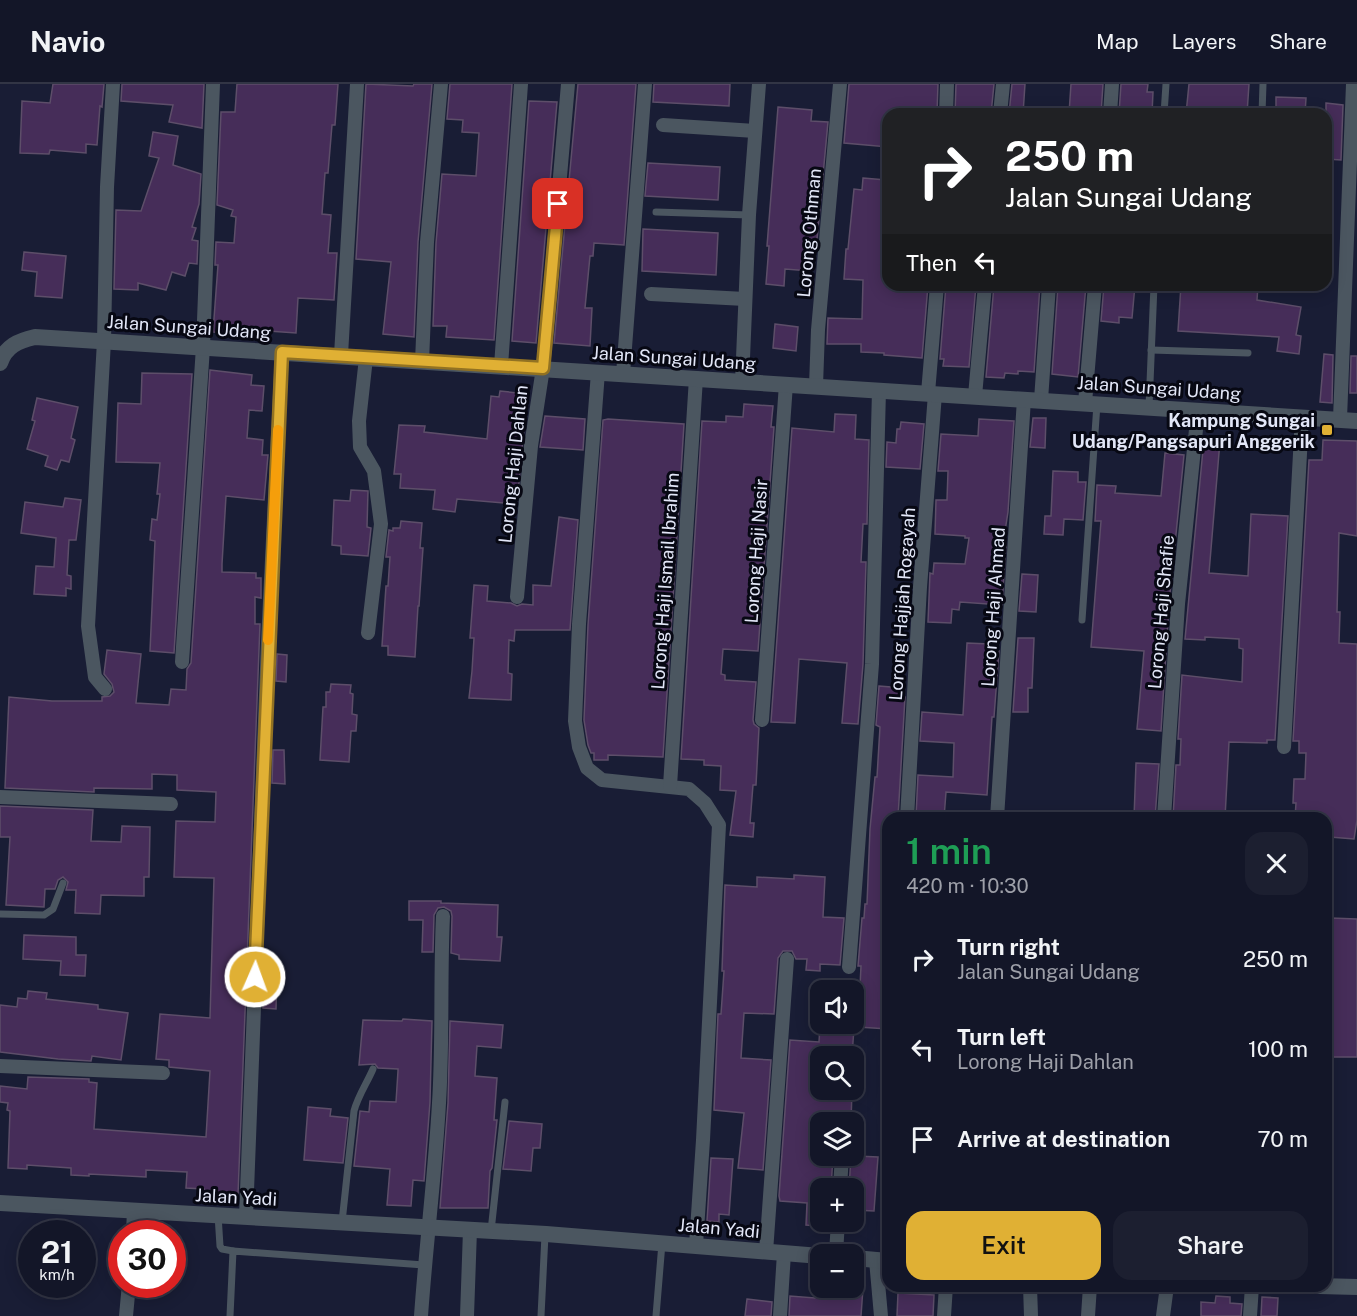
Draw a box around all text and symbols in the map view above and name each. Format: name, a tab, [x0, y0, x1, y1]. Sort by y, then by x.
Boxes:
text: Navio	[30, 25, 105, 58]
text: Map	[1096, 29, 1139, 54]
text: Layers	[1172, 29, 1236, 54]
text: Share	[1269, 29, 1327, 54]
text: 250 m	[1005, 131, 1134, 180]
icon: right	[906, 132, 984, 210]
street label: Lorong Othman	[793, 168, 825, 298]
pin	[532, 178, 583, 229]
text: Jalan Sungai Udang	[1005, 181, 1252, 213]
icon: arrive	[541, 187, 574, 220]
icon: left	[969, 246, 1002, 279]
text: Then	[906, 250, 957, 276]
street label: Jalan Sungai Udang	[106, 311, 272, 343]
street label: Jalan Sungai Udang	[591, 342, 757, 374]
street label: Jalan Sungai Udang	[1076, 372, 1242, 404]
street label: Lorong Haji Dahlan	[494, 384, 532, 544]
place label: Kampung Sungai Udang/Pangsapuri Anggerik	[1072, 410, 1316, 452]
marker: Kampung Sungai Udang/Pangsapuri Anggerik	[1320, 423, 1334, 437]
street label: Lorong Haji Ismail Ibrahim	[647, 472, 683, 690]
street label: Lorong Haji Nasir	[740, 478, 772, 624]
street label: Lorong Hajjah Rogayah	[885, 507, 919, 701]
street label: Lorong Haji Ahmad	[977, 526, 1009, 688]
street label: Lorong Haji Shafie	[1144, 534, 1178, 690]
text: 1 min	[906, 830, 992, 872]
button: close	[1245, 832, 1308, 895]
text: 420 m · 10:30	[906, 874, 1029, 898]
text: Turn right	[957, 934, 1060, 960]
icon: right	[906, 943, 939, 976]
position arrow	[223, 945, 287, 1009]
text: 250 m	[1243, 946, 1308, 972]
text: Jalan Sungai Udang	[957, 960, 1140, 984]
map controls	[810, 980, 864, 1298]
button: sound	[810, 980, 864, 1034]
text: Turn left	[957, 1024, 1046, 1050]
icon: left	[906, 1033, 939, 1066]
text: 100 m	[1248, 1036, 1308, 1062]
button: search	[810, 1046, 864, 1100]
text: Lorong Haji Dahlan	[957, 1050, 1134, 1074]
button: layers	[810, 1112, 864, 1166]
icon: arrive	[906, 1123, 939, 1156]
text: Arrive at destination	[957, 1126, 1170, 1152]
text: 70 m	[1257, 1126, 1308, 1152]
button: +	[810, 1178, 864, 1232]
street label: Jalan Yadi	[194, 1184, 278, 1210]
button: Exit	[906, 1211, 1101, 1280]
button: Share	[1113, 1211, 1308, 1280]
street label: Jalan Yadi	[677, 1214, 761, 1242]
speed limit sign: 30	[108, 1220, 186, 1298]
text: 21	[41, 1234, 73, 1270]
button: −	[810, 1244, 864, 1298]
text: km/h	[39, 1266, 75, 1283]

